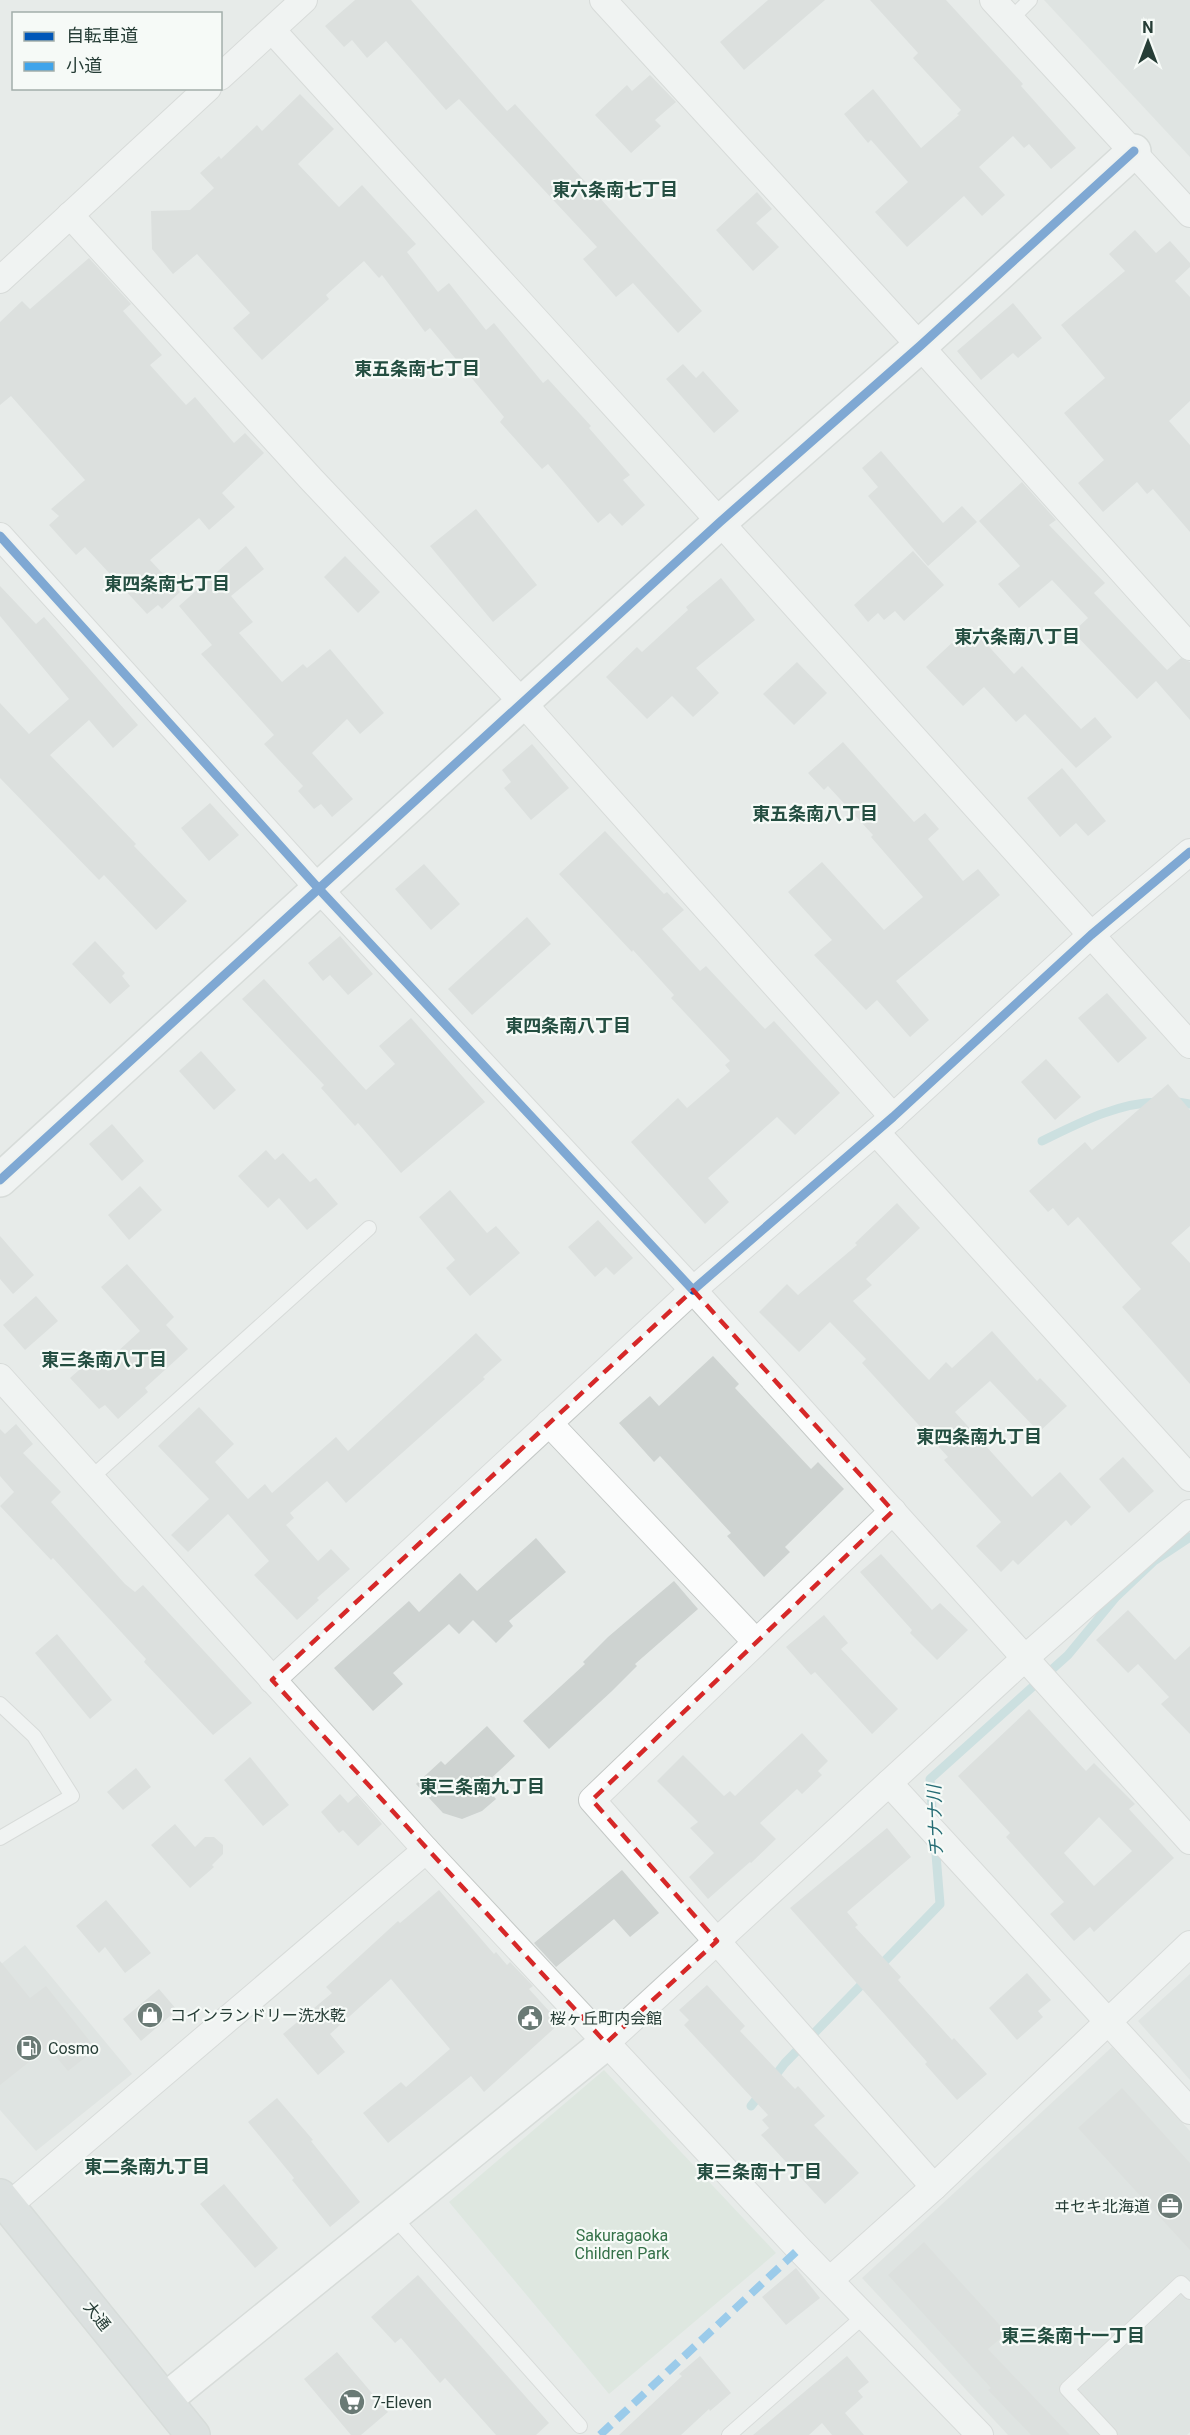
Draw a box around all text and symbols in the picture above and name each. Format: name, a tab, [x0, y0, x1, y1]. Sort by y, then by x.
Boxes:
legend	[12, 12, 222, 90]
north arrow	[1118, 12, 1178, 72]
text: N	[1142, 18, 1154, 37]
text: 自転車道	[66, 25, 138, 46]
text: 小道	[66, 55, 102, 76]
district label: 東六条南七丁目	[552, 179, 678, 200]
district label: 東五条南七丁目	[354, 358, 480, 379]
district label: 東四条南七丁目	[104, 573, 230, 594]
district label: 東六条南八丁目	[954, 626, 1080, 647]
district label: 東五条南八丁目	[752, 803, 878, 824]
district label: 東四条南八丁目	[505, 1015, 631, 1036]
district label: 東三条南八丁目	[41, 1349, 167, 1370]
district label: 東四条南九丁目	[916, 1426, 1042, 1447]
district label: 東三条南九丁目	[419, 1776, 545, 1797]
water label: チナナ川	[923, 1783, 947, 1857]
shop icon: コインランドリー洗水乾	[135, 2000, 165, 2030]
public building icon: 桜ヶ丘町内会館	[515, 2003, 545, 2033]
place label: コインランドリー洗水乾	[170, 2006, 346, 2025]
place label: 桜ヶ丘町内会館	[550, 2009, 662, 2028]
fuel station icon: Cosmo	[14, 2033, 44, 2063]
place label: Cosmo	[48, 2039, 99, 2058]
district label: 東二条南九丁目	[84, 2156, 210, 2177]
district label: 東三条南十丁目	[696, 2161, 822, 2182]
office icon: ヰセキ北海道	[1155, 2191, 1185, 2221]
place label: ヰセキ北海道	[1054, 2197, 1150, 2216]
park label: Sakuragaoka Children Park	[575, 2226, 670, 2263]
street label: 大通	[80, 2298, 114, 2334]
district label: 東三条南十一丁目	[1001, 2325, 1145, 2346]
supermarket icon: 7-Eleven	[337, 2387, 367, 2417]
place label: 7-Eleven	[372, 2393, 432, 2412]

